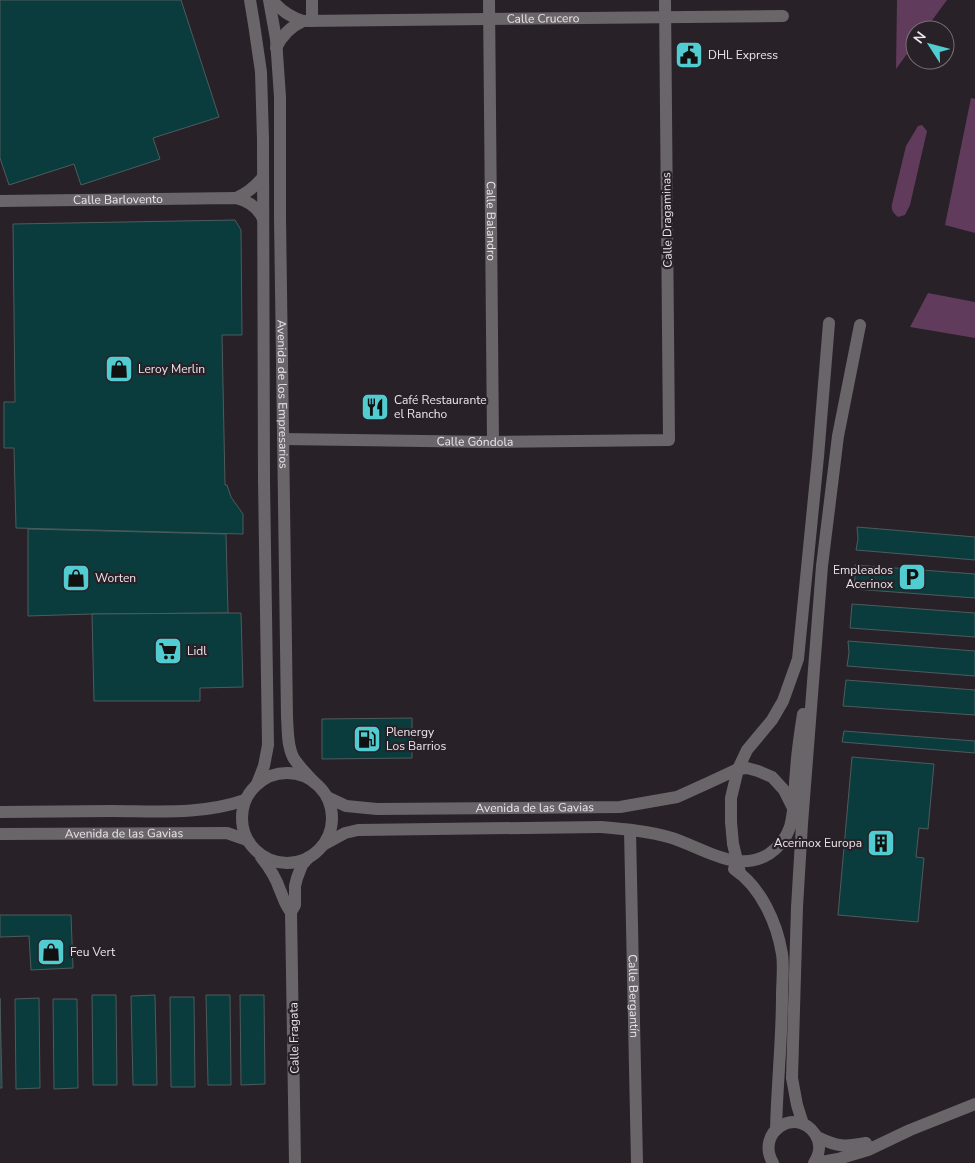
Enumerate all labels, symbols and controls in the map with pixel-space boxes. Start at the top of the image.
street label: Calle Crucero [507,10,580,27]
north arrow [905,20,955,70]
text: N [909,28,931,47]
public building icon: DHL Express [674,40,704,70]
place label: DHL Express [708,47,778,63]
street label: Calle Dragaminas [658,172,676,268]
street label: Calle Balandro [483,181,499,261]
street label: Calle Barlovento [73,191,163,208]
street label: Avenida de los Empresarios [273,320,292,469]
shop icon: Leroy Merlin [104,354,134,384]
place label: Leroy Merlin [138,361,205,377]
restaurant icon: Café Restaurante el Rancho [360,392,390,422]
place label: Café Restaurante el Rancho [394,392,487,422]
street label: Calle Góndola [437,433,513,450]
place label: Empleados Acerinox [833,562,894,592]
parking icon: Empleados Acerinox [897,562,927,592]
shop icon: Worten [61,563,91,593]
place label: Worten [95,570,136,586]
supermarket icon: Lidl [153,636,183,666]
place label: Lidl [187,643,207,659]
fuel station icon: Plenergy Los Barrios [352,724,382,754]
place label: Plenergy Los Barrios [386,724,447,754]
street label: Avenida de las Gavias [476,799,594,816]
street label: Avenida de las Gavias [65,825,183,842]
building icon: Acerinox Europa [866,828,896,858]
place label: Acerinox Europa [774,835,862,851]
shop icon: Feu Vert [36,937,66,967]
place label: Feu Vert [70,944,116,960]
street label: Calle Bergantín [625,954,642,1038]
street label: Calle Fragata [285,1002,303,1074]

